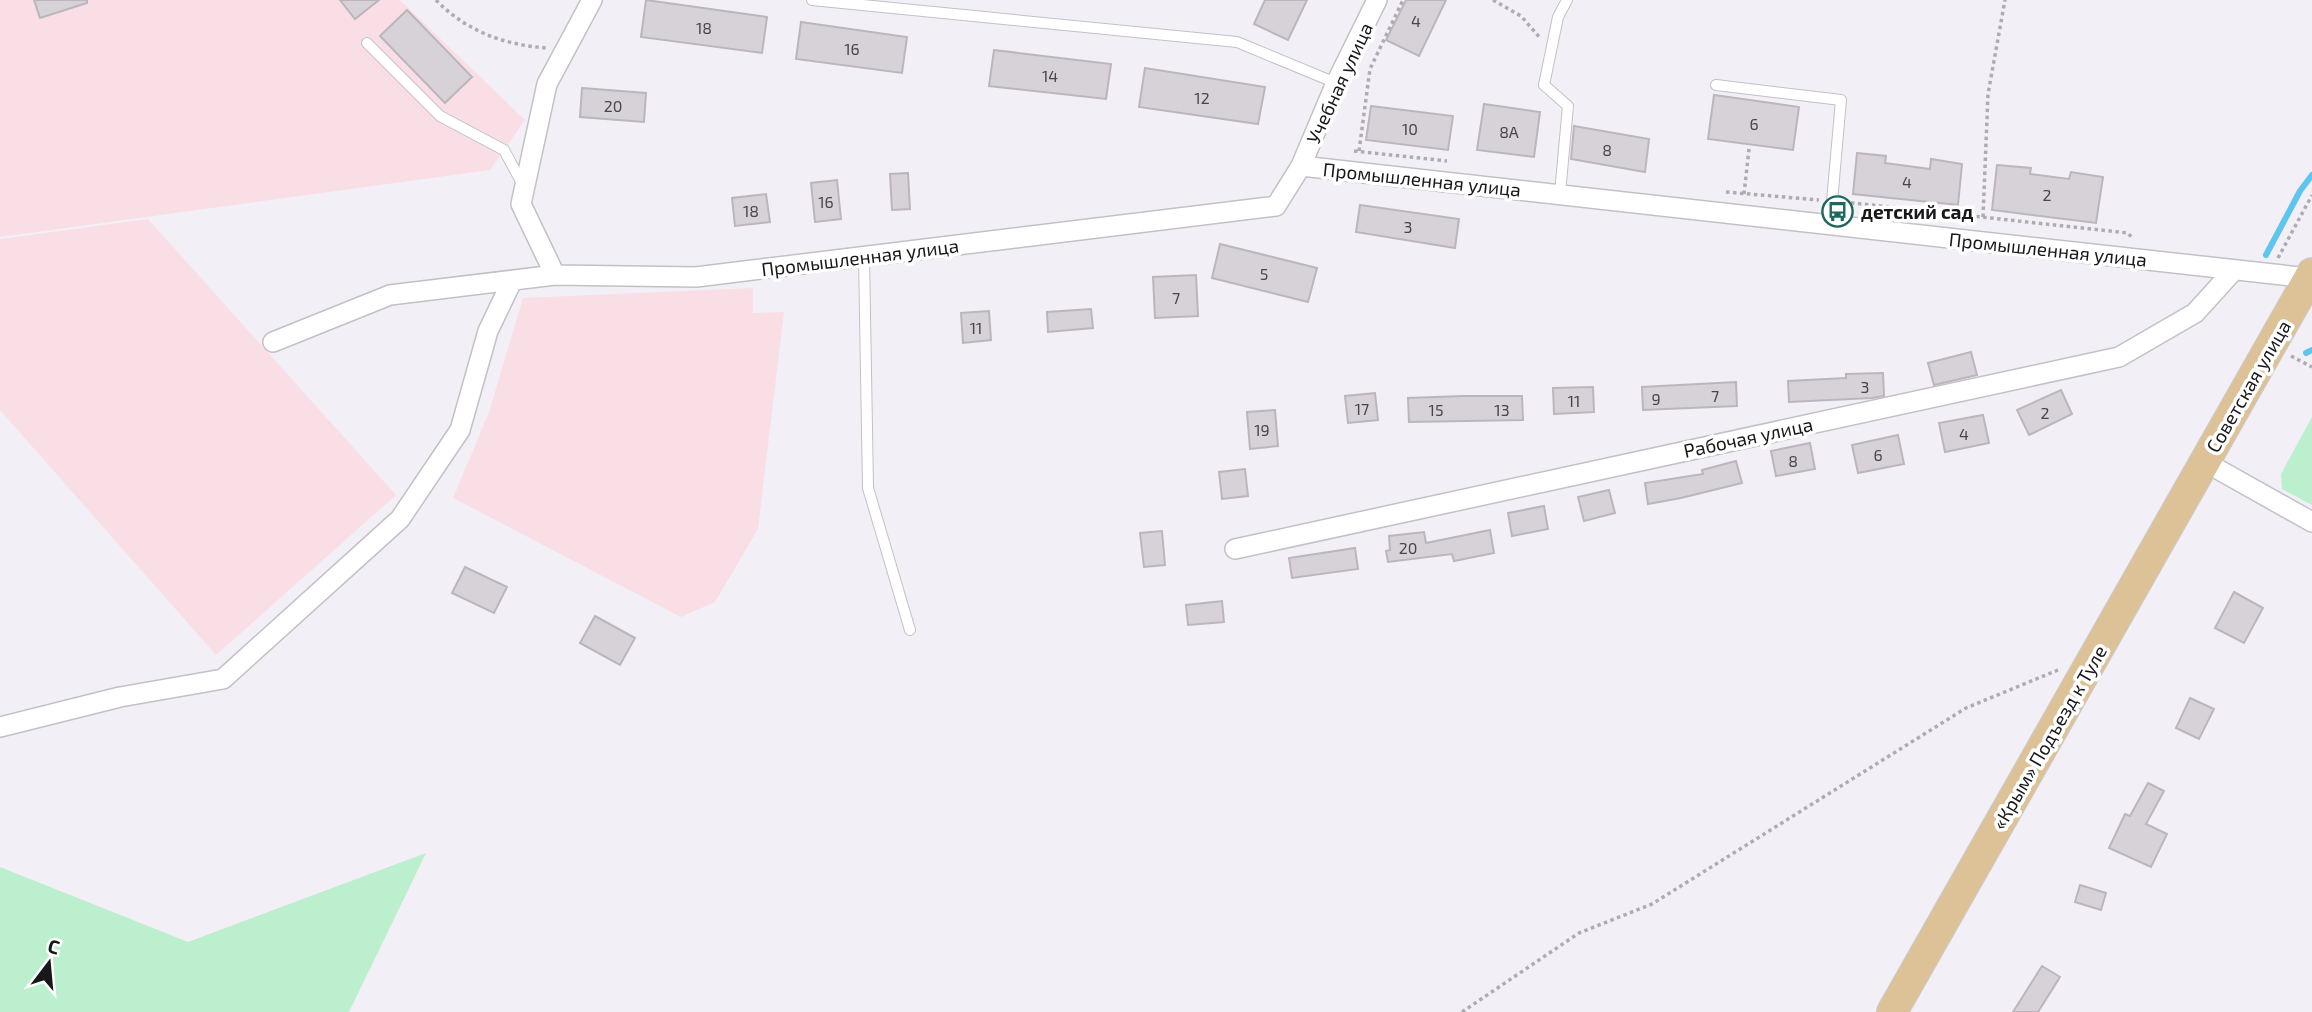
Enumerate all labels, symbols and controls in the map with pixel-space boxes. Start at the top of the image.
house number: 4 [1411,11,1421,30]
house number: 18 [696,18,712,37]
street label: Учебная улица [1301,19,1378,148]
house number: 16 [844,39,860,58]
house number: 14 [1042,66,1058,85]
house number: 12 [1194,88,1210,107]
house number: 20 [604,96,622,115]
house number: 6 [1749,114,1759,133]
house number: 10 [1402,119,1418,138]
house number: 8А [1499,122,1519,141]
house number: 8 [1602,140,1612,159]
street label: Промышленная улица [1322,157,1522,202]
house number: 4 [1902,172,1912,191]
house number: 2 [2043,185,2052,204]
house number: 16 [818,192,834,211]
bus stop icon: детский сад [1821,194,1855,228]
place label: детский сад [1861,200,1973,223]
house number: 18 [743,201,759,220]
house number: 3 [1404,217,1412,236]
street label: Промышленная улица [1948,227,2148,272]
street label: Промышленная улица [760,233,960,282]
house number: 5 [1260,264,1268,283]
house number: 7 [1172,288,1180,307]
street label: Советская улица [2201,316,2296,457]
house number: 11 [970,318,982,337]
house number: 3 [1861,377,1869,396]
house number: 7 [1711,386,1719,405]
house number: 9 [1651,389,1661,408]
house number: 11 [1568,391,1580,410]
house number: 17 [1355,399,1369,418]
house number: 15 [1429,400,1443,419]
house number: 13 [1494,400,1510,419]
house number: 2 [2041,403,2050,422]
street label: Рабочая улица [1681,412,1815,463]
house number: 19 [1254,420,1270,439]
house number: 4 [1959,424,1969,443]
house number: 6 [1873,445,1883,464]
house number: 8 [1788,451,1798,470]
house number: 20 [1399,538,1417,557]
street label: «Крым» Подъезд к Туле [1987,641,2112,834]
north arrow [14,928,84,998]
text: С [45,934,62,959]

